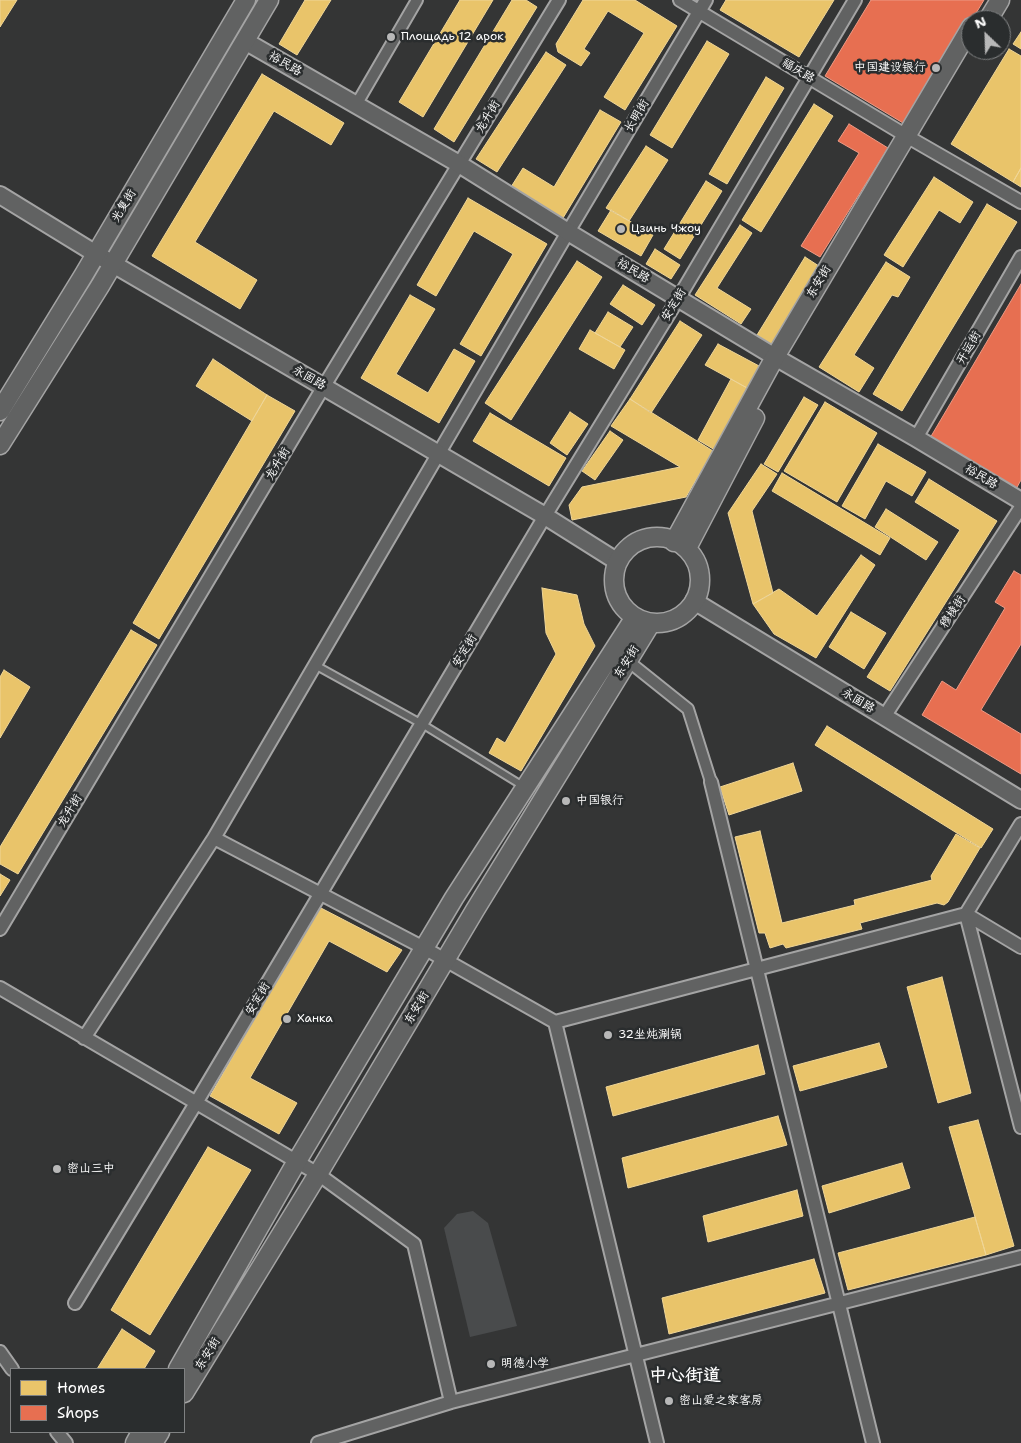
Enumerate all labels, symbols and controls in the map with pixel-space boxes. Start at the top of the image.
north arrow [961,10,1011,60]
text: N [972,12,989,33]
place label: Площадь 12 арок [401,30,504,44]
marker: Площадь 12 арок [385,31,397,43]
street label: 裕民路 [266,49,304,79]
street label: 福庆路 [779,56,817,86]
place label: 中国建设银行 [854,61,926,75]
marker: 中国建设银行 [930,62,942,74]
street label: 长明街 [622,97,652,135]
street label: 龙升街 [473,98,503,136]
street label: 光复街 [109,187,139,225]
place label: Цзинь Чжоу [631,222,701,236]
marker: Цзинь Чжоу [615,223,627,235]
street label: 裕民路 [614,256,652,286]
street label: 东安街 [804,263,834,301]
street label: 安定街 [659,286,689,324]
street label: 开运街 [954,329,984,367]
street label: 永固路 [290,363,328,393]
street label: 龙升街 [263,445,293,483]
street label: 裕民路 [962,462,1000,492]
street label: 穆棱街 [937,593,969,631]
street label: 安定街 [450,632,480,670]
street label: 东安街 [611,643,643,681]
street label: 永固路 [839,686,877,716]
street label: 龙升街 [55,792,85,830]
place label: 中国银行 [576,794,624,808]
marker: 中国银行 [560,795,572,807]
street label: 安定街 [243,980,273,1018]
street label: 东安街 [402,989,432,1027]
place label: Ханка [297,1012,333,1026]
marker: Ханка [281,1013,293,1025]
place label: 32坐炖涮锅 [618,1028,682,1042]
marker: 32坐炖涮锅 [602,1029,614,1041]
place label: 密山三中 [67,1162,115,1176]
marker: 密山三中 [51,1163,63,1175]
street label: 东安街 [192,1335,224,1373]
place label: 明德小学 [501,1357,549,1371]
marker: 明德小学 [485,1358,497,1370]
district label: 中心街道 [649,1365,721,1387]
legend [10,1368,185,1433]
text: Homes [57,1378,105,1398]
place label: 密山爱之家客房 [679,1394,763,1408]
marker: 密山爱之家客房 [663,1395,675,1407]
text: Shops [57,1403,99,1423]

